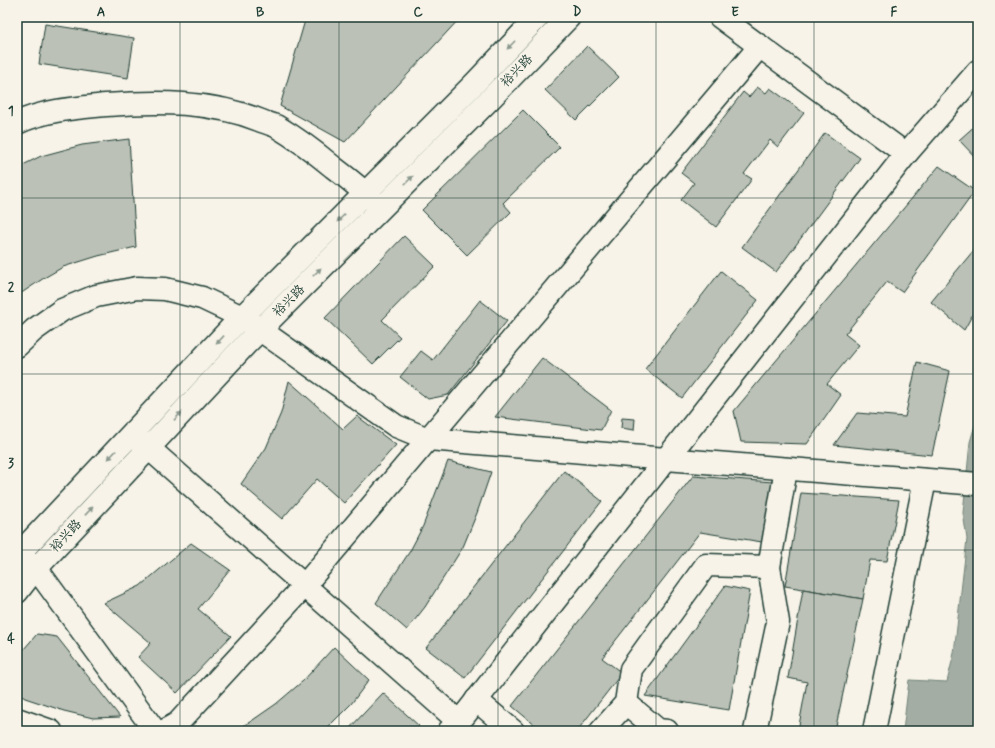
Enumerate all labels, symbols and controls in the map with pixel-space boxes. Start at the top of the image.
text: A [97,4,105,21]
text: B [256,4,265,21]
text: C [413,4,423,21]
text: D [573,4,582,21]
text: E [731,4,739,21]
text: F [891,4,898,21]
one-way arrow [506,40,516,50]
street label: 裕兴路 [497,51,537,91]
text: 1 [8,103,14,120]
one-way arrow [404,175,414,185]
one-way arrow [336,213,346,223]
one-way arrow [312,267,322,277]
text: 2 [8,279,15,296]
street label: 裕兴路 [269,281,309,321]
one-way arrow [215,335,225,345]
one-way arrow [173,411,183,421]
one-way arrow [107,450,117,460]
text: 3 [8,455,14,472]
one-way arrow [85,506,94,516]
street label: 裕兴路 [46,516,86,556]
text: 4 [7,631,15,648]

